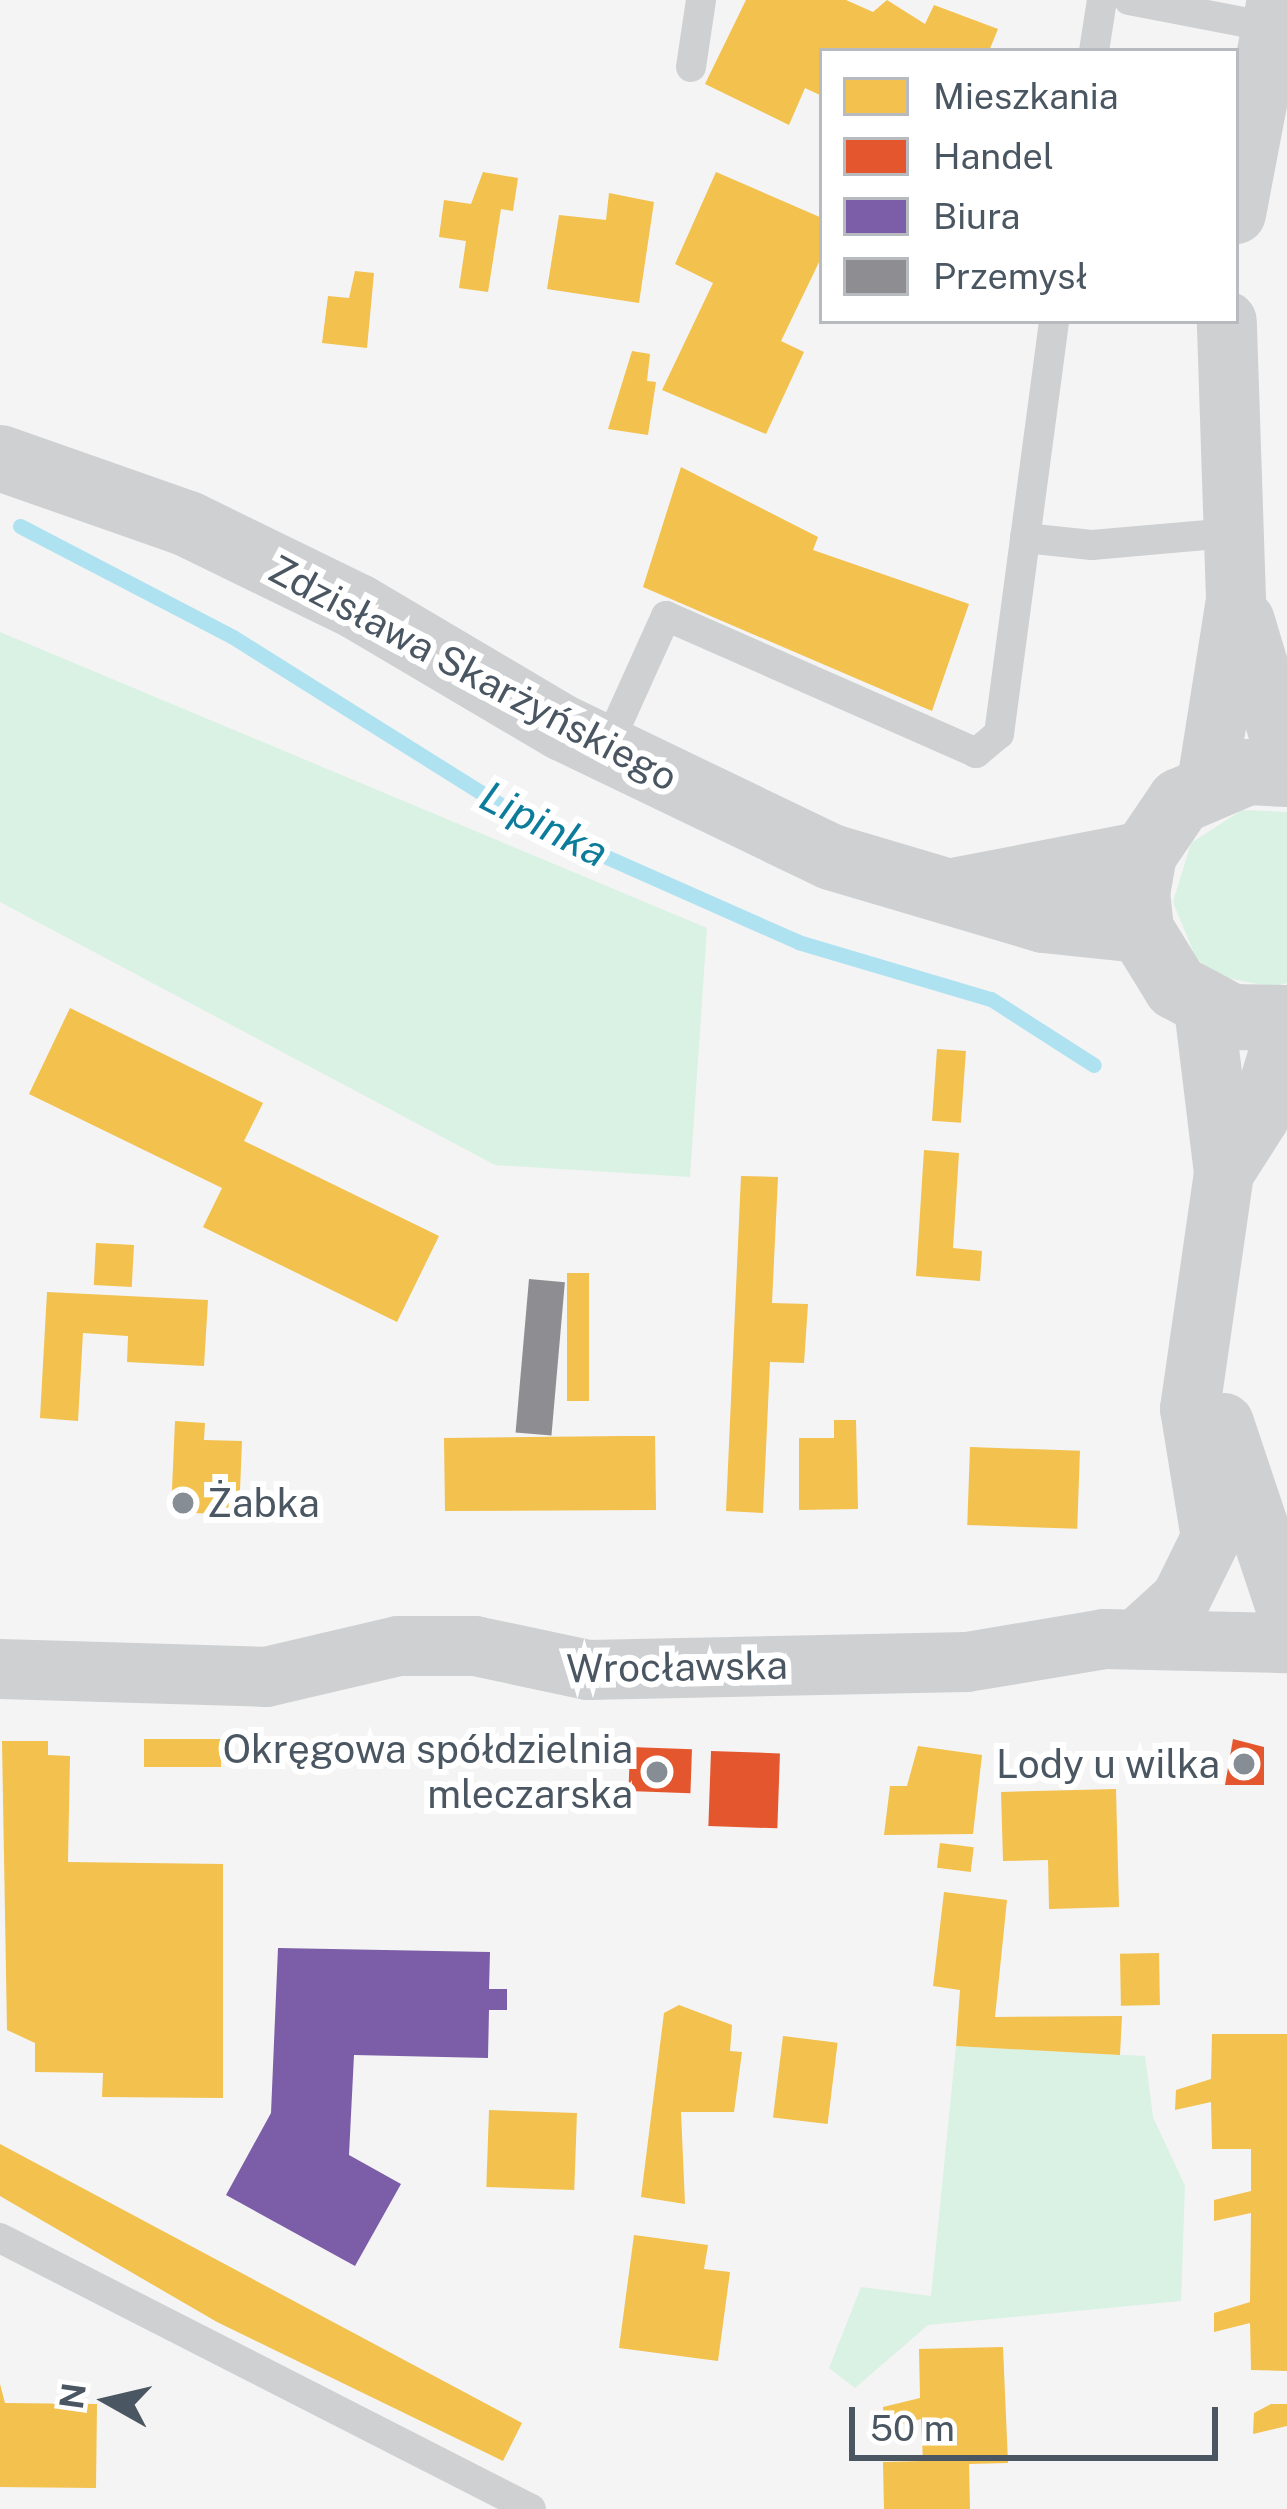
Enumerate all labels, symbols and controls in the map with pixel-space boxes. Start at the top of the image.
legend [819,48,1239,324]
text: Mieszkania [933,75,1119,117]
text: Handel [933,135,1054,177]
text: Biura [933,195,1021,237]
text: Przemysł [933,255,1088,297]
street label: Zdzisława Skarżyńskiego [261,545,685,801]
water label: Lipinka [472,771,616,877]
place label: Żabka [207,1480,320,1526]
marker: Żabka [170,1490,196,1516]
street label: Wrocławska [566,1642,788,1692]
place label: Okręgowa spółdzielnia mleczarska [223,1727,633,1818]
place label: Lody u wilka [996,1741,1220,1787]
marker: Lody u wilka [1231,1751,1257,1777]
marker: Okręgowa spółdzielnia mleczarska [644,1759,670,1785]
north arrow [48,2341,168,2461]
text: N [52,2381,93,2411]
scale bar [855,2383,1224,2457]
text: 50 m [870,2407,955,2449]

